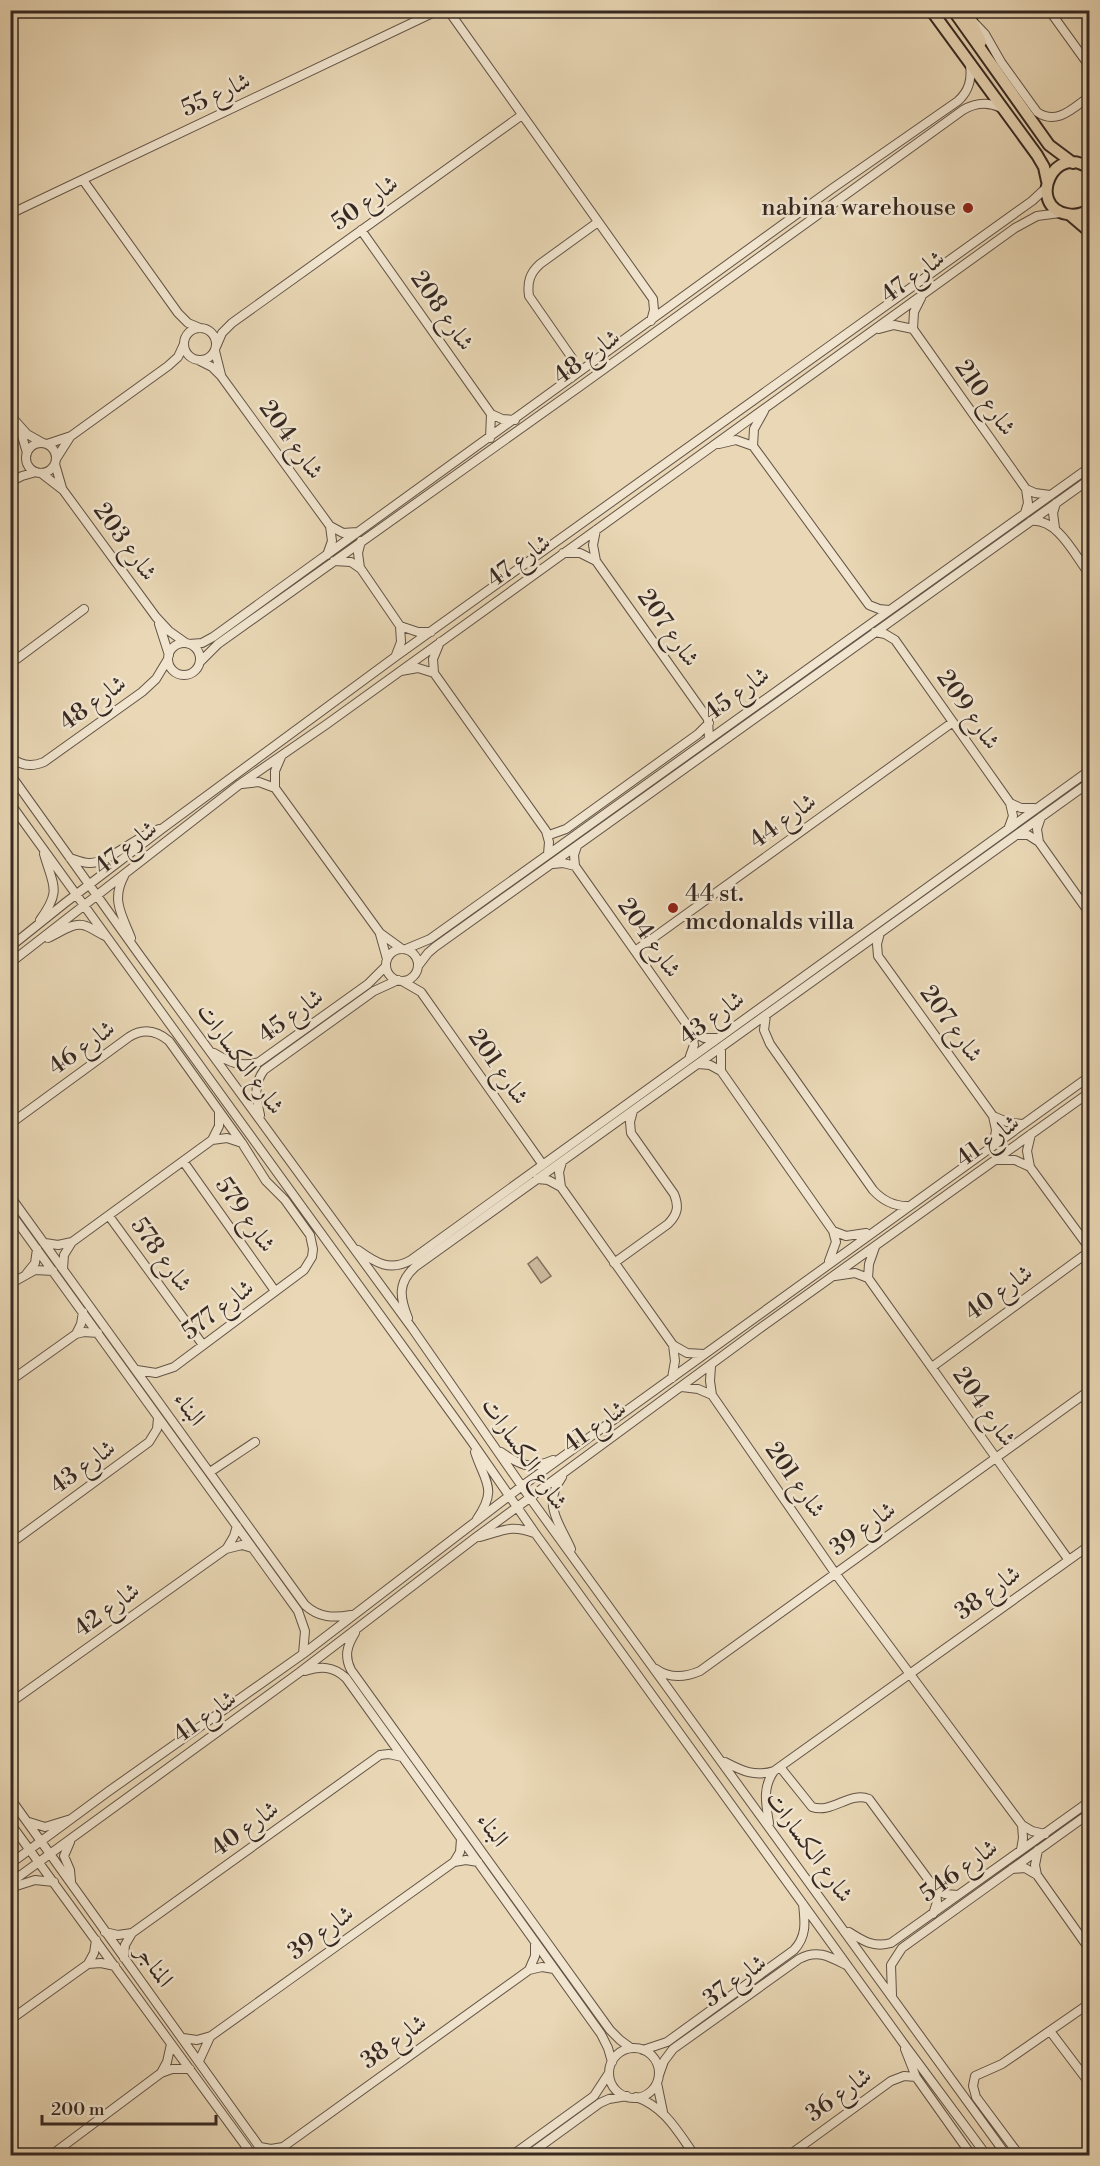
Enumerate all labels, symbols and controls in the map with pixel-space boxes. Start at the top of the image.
street label: شارع 55 [177,66,257,128]
street label: شارع 50 [326,169,407,241]
place label: nabina warehouse [761,193,956,223]
marker: nabina warehouse [961,201,975,215]
street label: شارع 47 [875,244,953,314]
street label: شارع 208 [400,265,480,359]
street label: شارع 48 [548,323,629,395]
street label: شارع 210 [945,354,1022,444]
street label: شارع 204 [249,395,330,488]
street label: شارع 203 [83,497,163,589]
street label: شارع 47 [481,528,559,598]
street label: شارع 207 [627,583,706,675]
street label: شارع 45 [698,660,778,731]
street label: شارع 209 [926,664,1006,758]
street label: شارع 48 [54,669,135,741]
street label: شارع 44 [744,787,825,859]
street label: شارع 47 [88,814,166,885]
place label: 44 st. mcdonalds villa [685,879,855,937]
street label: شارع 204 [607,892,687,986]
marker: 44 st. mcdonalds villa [666,901,680,915]
street label: شارع 207 [910,980,989,1071]
street label: شارع 45 [252,982,332,1053]
street label: شارع 43 [673,984,753,1055]
street label: شارع الكسارات [186,997,291,1123]
street label: شارع 46 [43,1014,124,1086]
street label: شارع 201 [458,1023,535,1113]
street label: شارع 41 [950,1108,1028,1177]
street label: شارع 579 [205,1171,282,1261]
street label: شارع 578 [121,1212,198,1301]
street label: شارع 40 [959,1258,1041,1331]
street label: شارع 577 [176,1273,263,1350]
street label: شارع 204 [942,1361,1022,1455]
street label: البناء [166,1386,212,1432]
street label: شارع الكسارات [471,1392,574,1518]
street label: شارع 41 [557,1394,635,1463]
street label: شارع 43 [44,1433,124,1504]
street label: شارع 201 [755,1436,832,1526]
street label: شارع 39 [824,1495,904,1566]
street label: شارع 38 [949,1559,1029,1630]
street label: شارع 42 [68,1576,148,1647]
street label: شارع 41 [167,1684,245,1753]
street label: شارع الكسارات [755,1785,860,1911]
street label: شارع 40 [205,1794,287,1867]
street label: البناء [469,1807,515,1853]
street label: شارع 546 [914,1833,1006,1913]
street label: شارع 39 [282,1899,362,1970]
street label: المناجر [127,1936,180,1993]
street label: شارع 37 [697,1948,775,2017]
street label: شارع 38 [355,2008,435,2079]
street label: شارع 36 [800,2061,880,2132]
scale bar [42,2088,216,2126]
text: 200 m [51,2098,105,2121]

